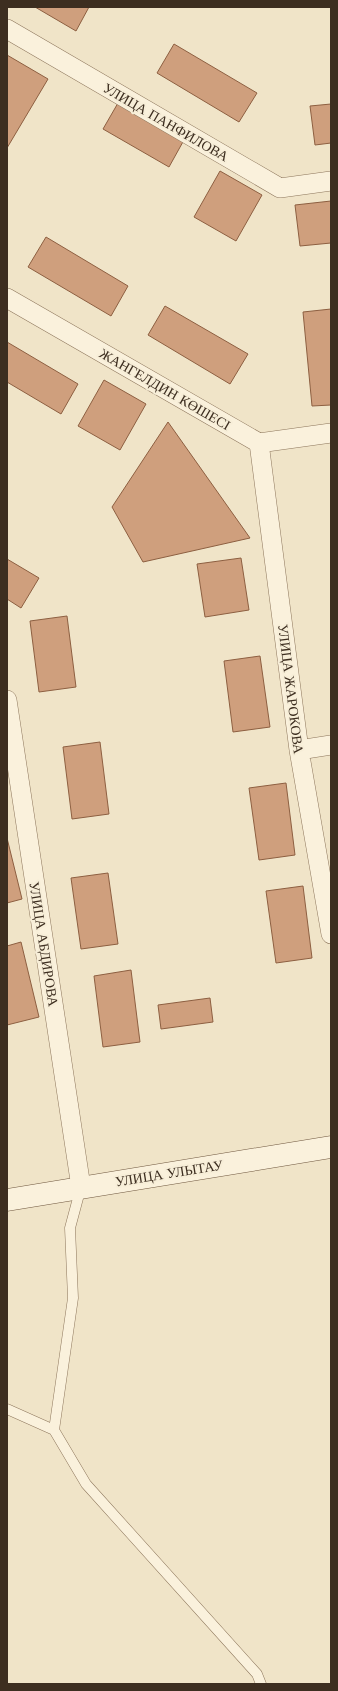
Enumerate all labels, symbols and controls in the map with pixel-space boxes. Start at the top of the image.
street label: УЛИЦА ПАНФИЛОВА [100,79,233,166]
street label: ЖАНГЕЛДИН КӨШЕСІ [96,344,234,434]
street label: УЛИЦА ЖАРОКОВА [274,623,308,756]
street label: УЛИЦА АБДИРОВА [25,880,63,1009]
street label: УЛИЦА УЛЫТАУ [114,1156,224,1190]

